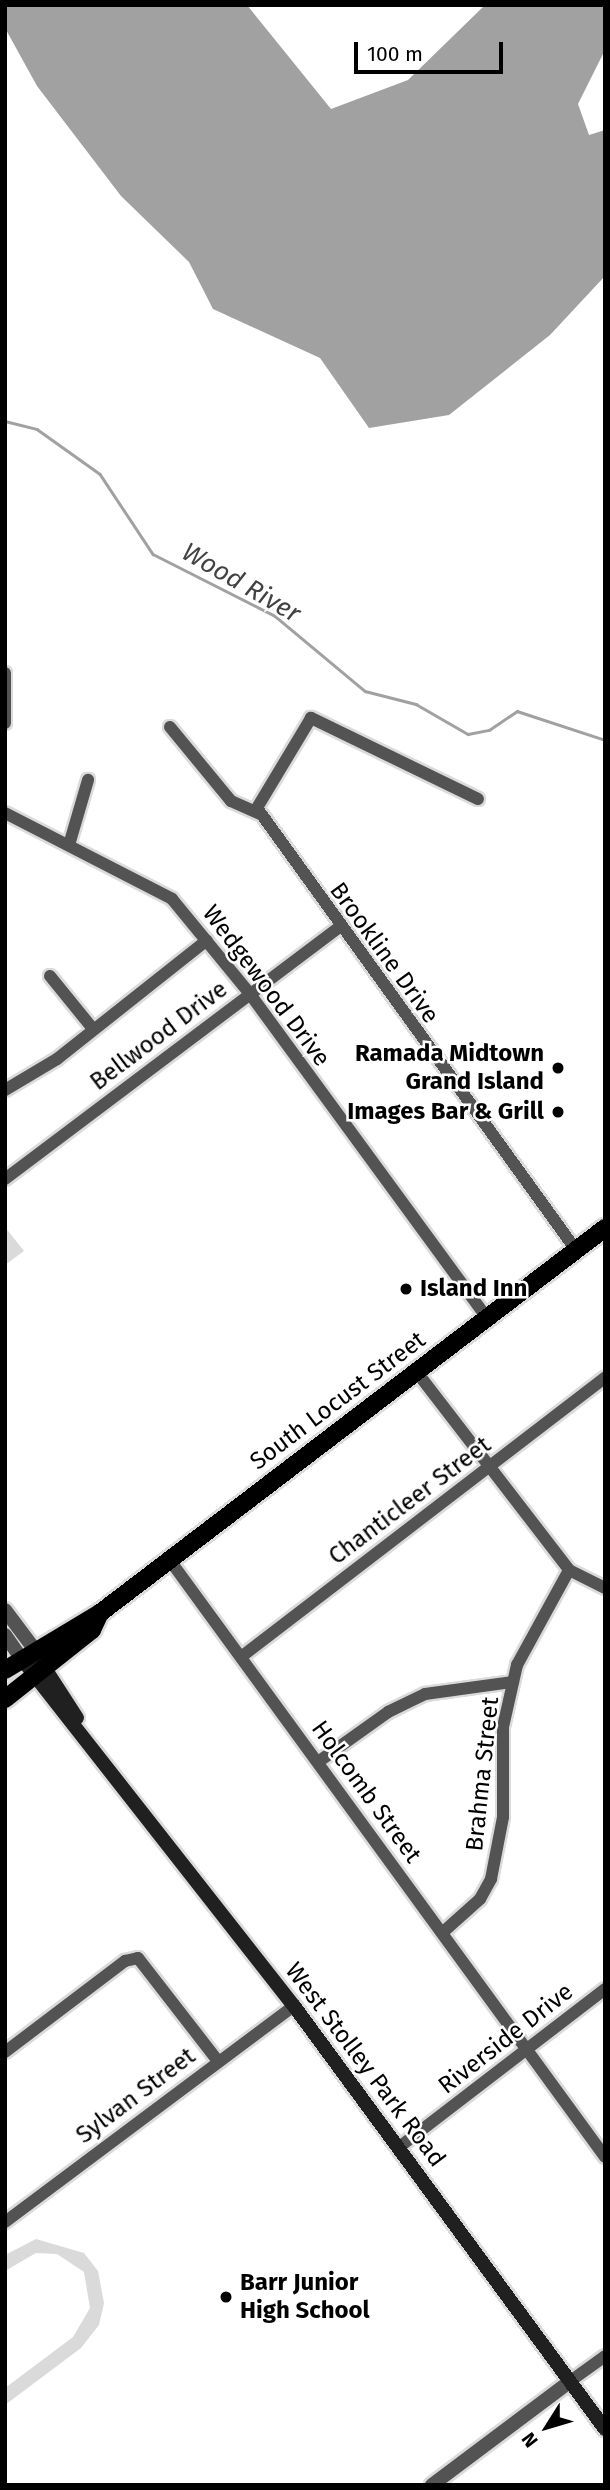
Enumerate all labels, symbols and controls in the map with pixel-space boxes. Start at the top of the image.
scale bar [358,28,507,72]
text: 100 m [367,41,423,67]
water label: Wood River [176,537,306,629]
street label: Brookline Drive [323,877,445,1029]
street label: Wedgewood Drive [196,900,336,1072]
street label: Bellwood Drive [85,975,233,1097]
place label: Ramada Midtown Grand Island [355,1040,544,1096]
marker: Ramada Midtown Grand Island [550,1060,566,1076]
place label: Images Bar & Grill [347,1098,544,1126]
marker: Images Bar & Grill [550,1104,566,1120]
place label: Island Inn [420,1275,527,1303]
marker: Island Inn [398,1281,414,1297]
street label: South Locust Street [245,1326,431,1476]
street label: Chanticleer Street [323,1431,497,1571]
street label: Brahma Street [461,1695,505,1853]
street label: Holcomb Street [305,1715,427,1869]
street label: West Stolley Park Road [279,1957,451,2173]
street label: Riverside Drive [433,1977,579,2101]
street label: Sylvan Street [71,2042,201,2150]
place label: Barr Junior High School [240,2269,370,2325]
marker: Barr Junior High School [218,2289,234,2305]
north arrow [512,2392,582,2462]
text: N [517,2428,543,2452]

